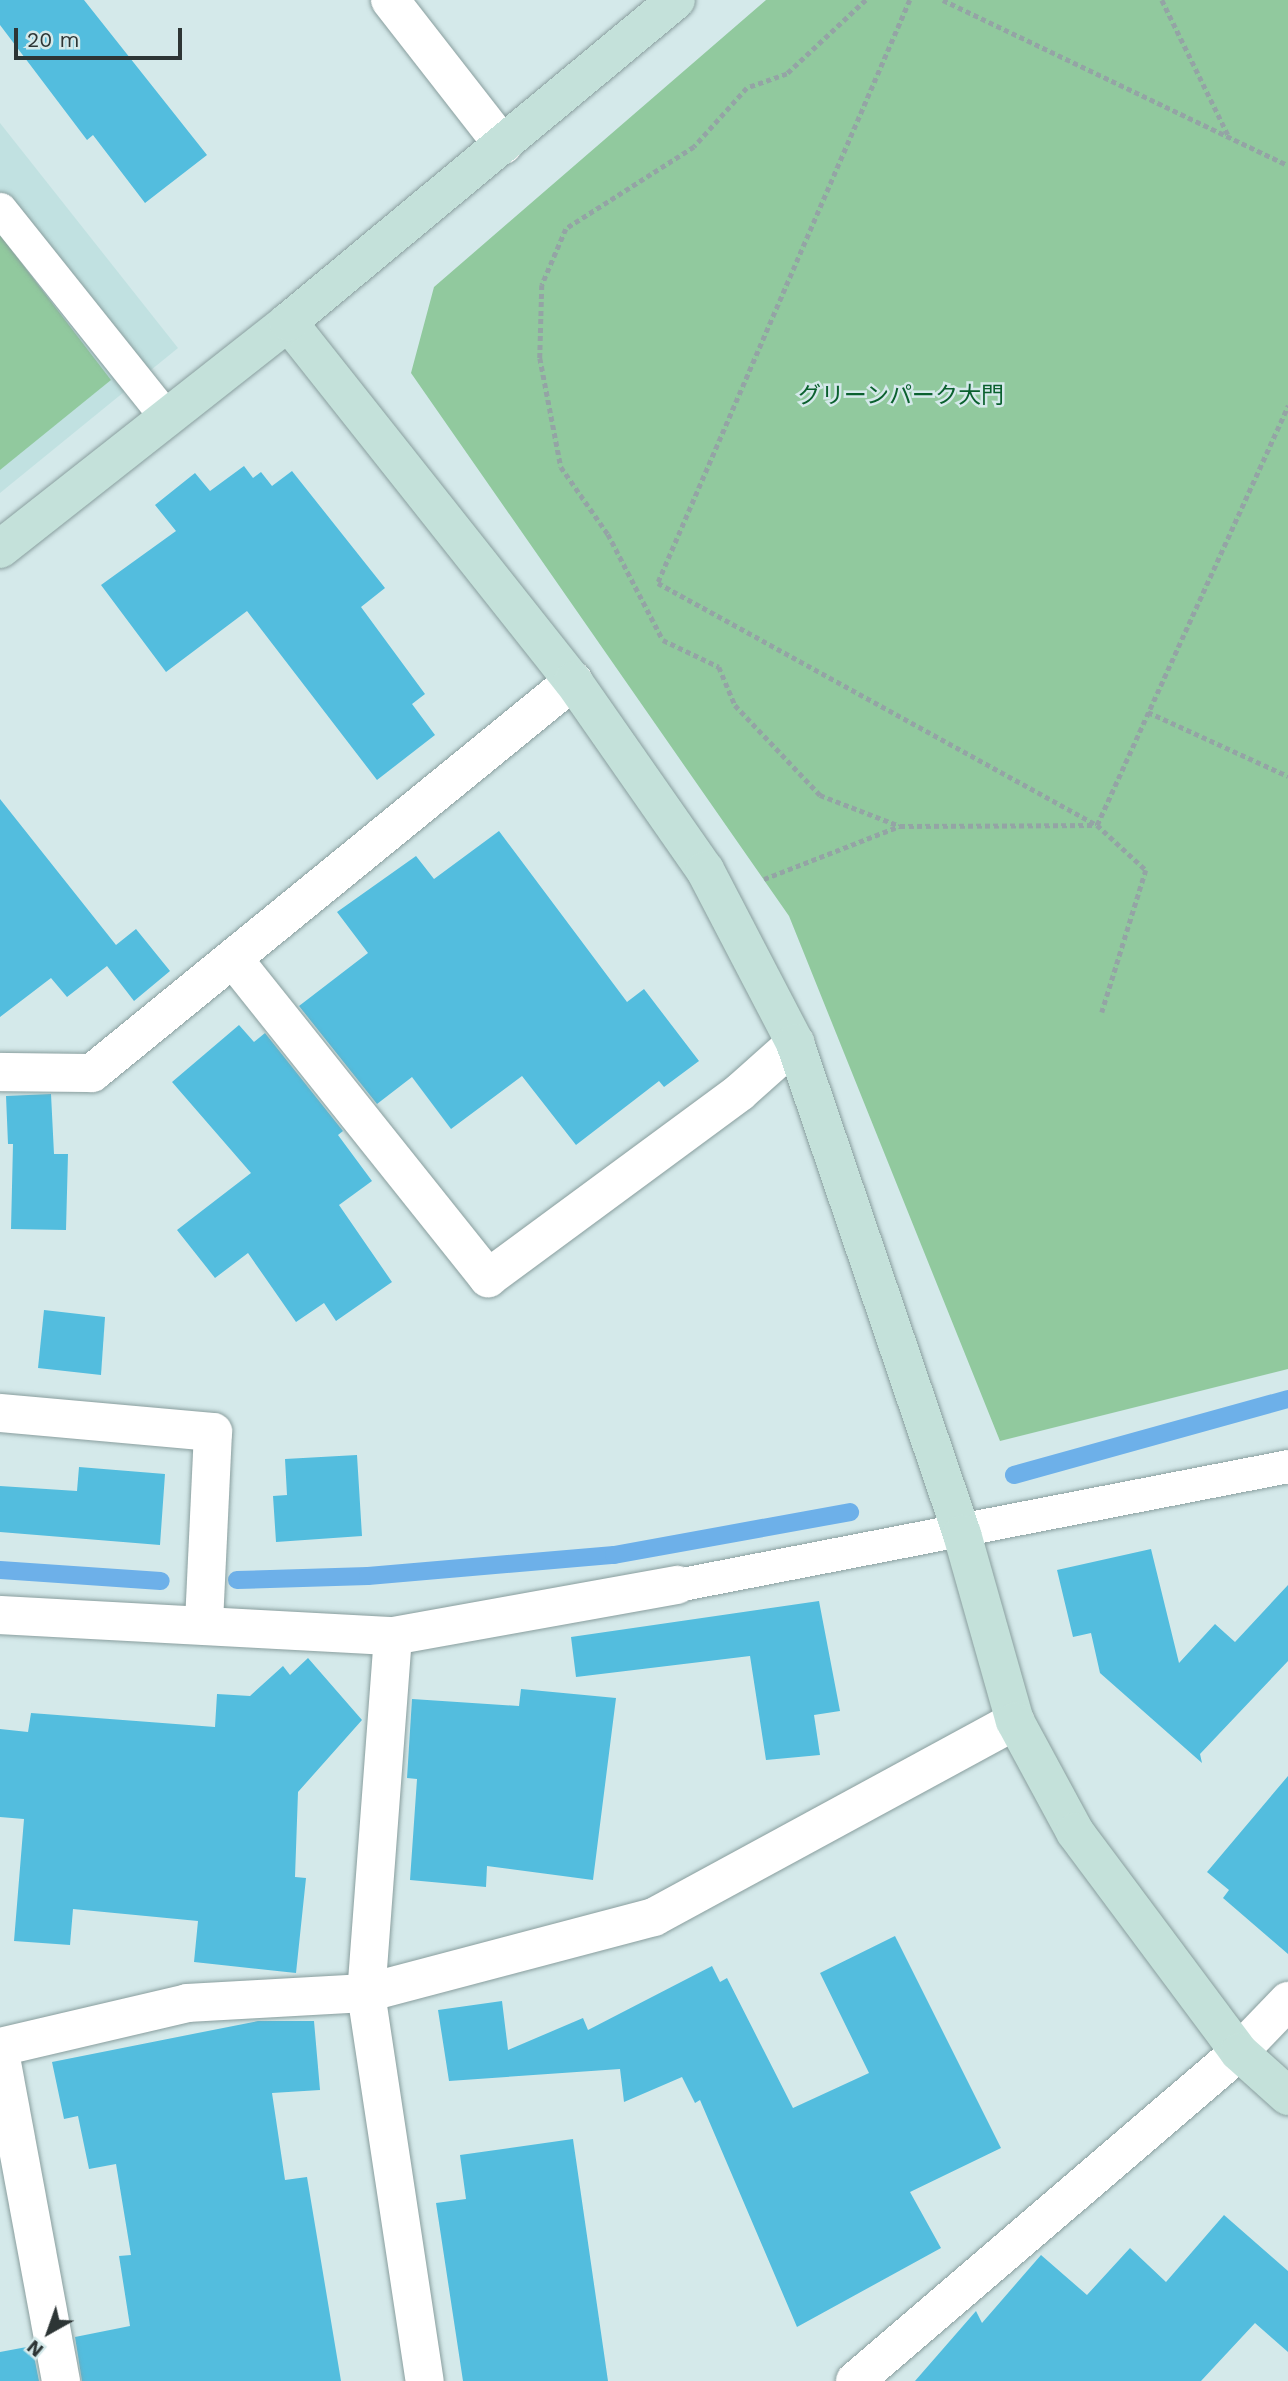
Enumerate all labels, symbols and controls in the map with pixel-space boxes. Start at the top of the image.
scale bar [18,14,186,58]
text: 20 m [27,27,79,52]
park label: グリーンパーク大門 [798,382,1004,410]
north arrow [14,2297,84,2367]
text: N [22,2335,48,2362]

